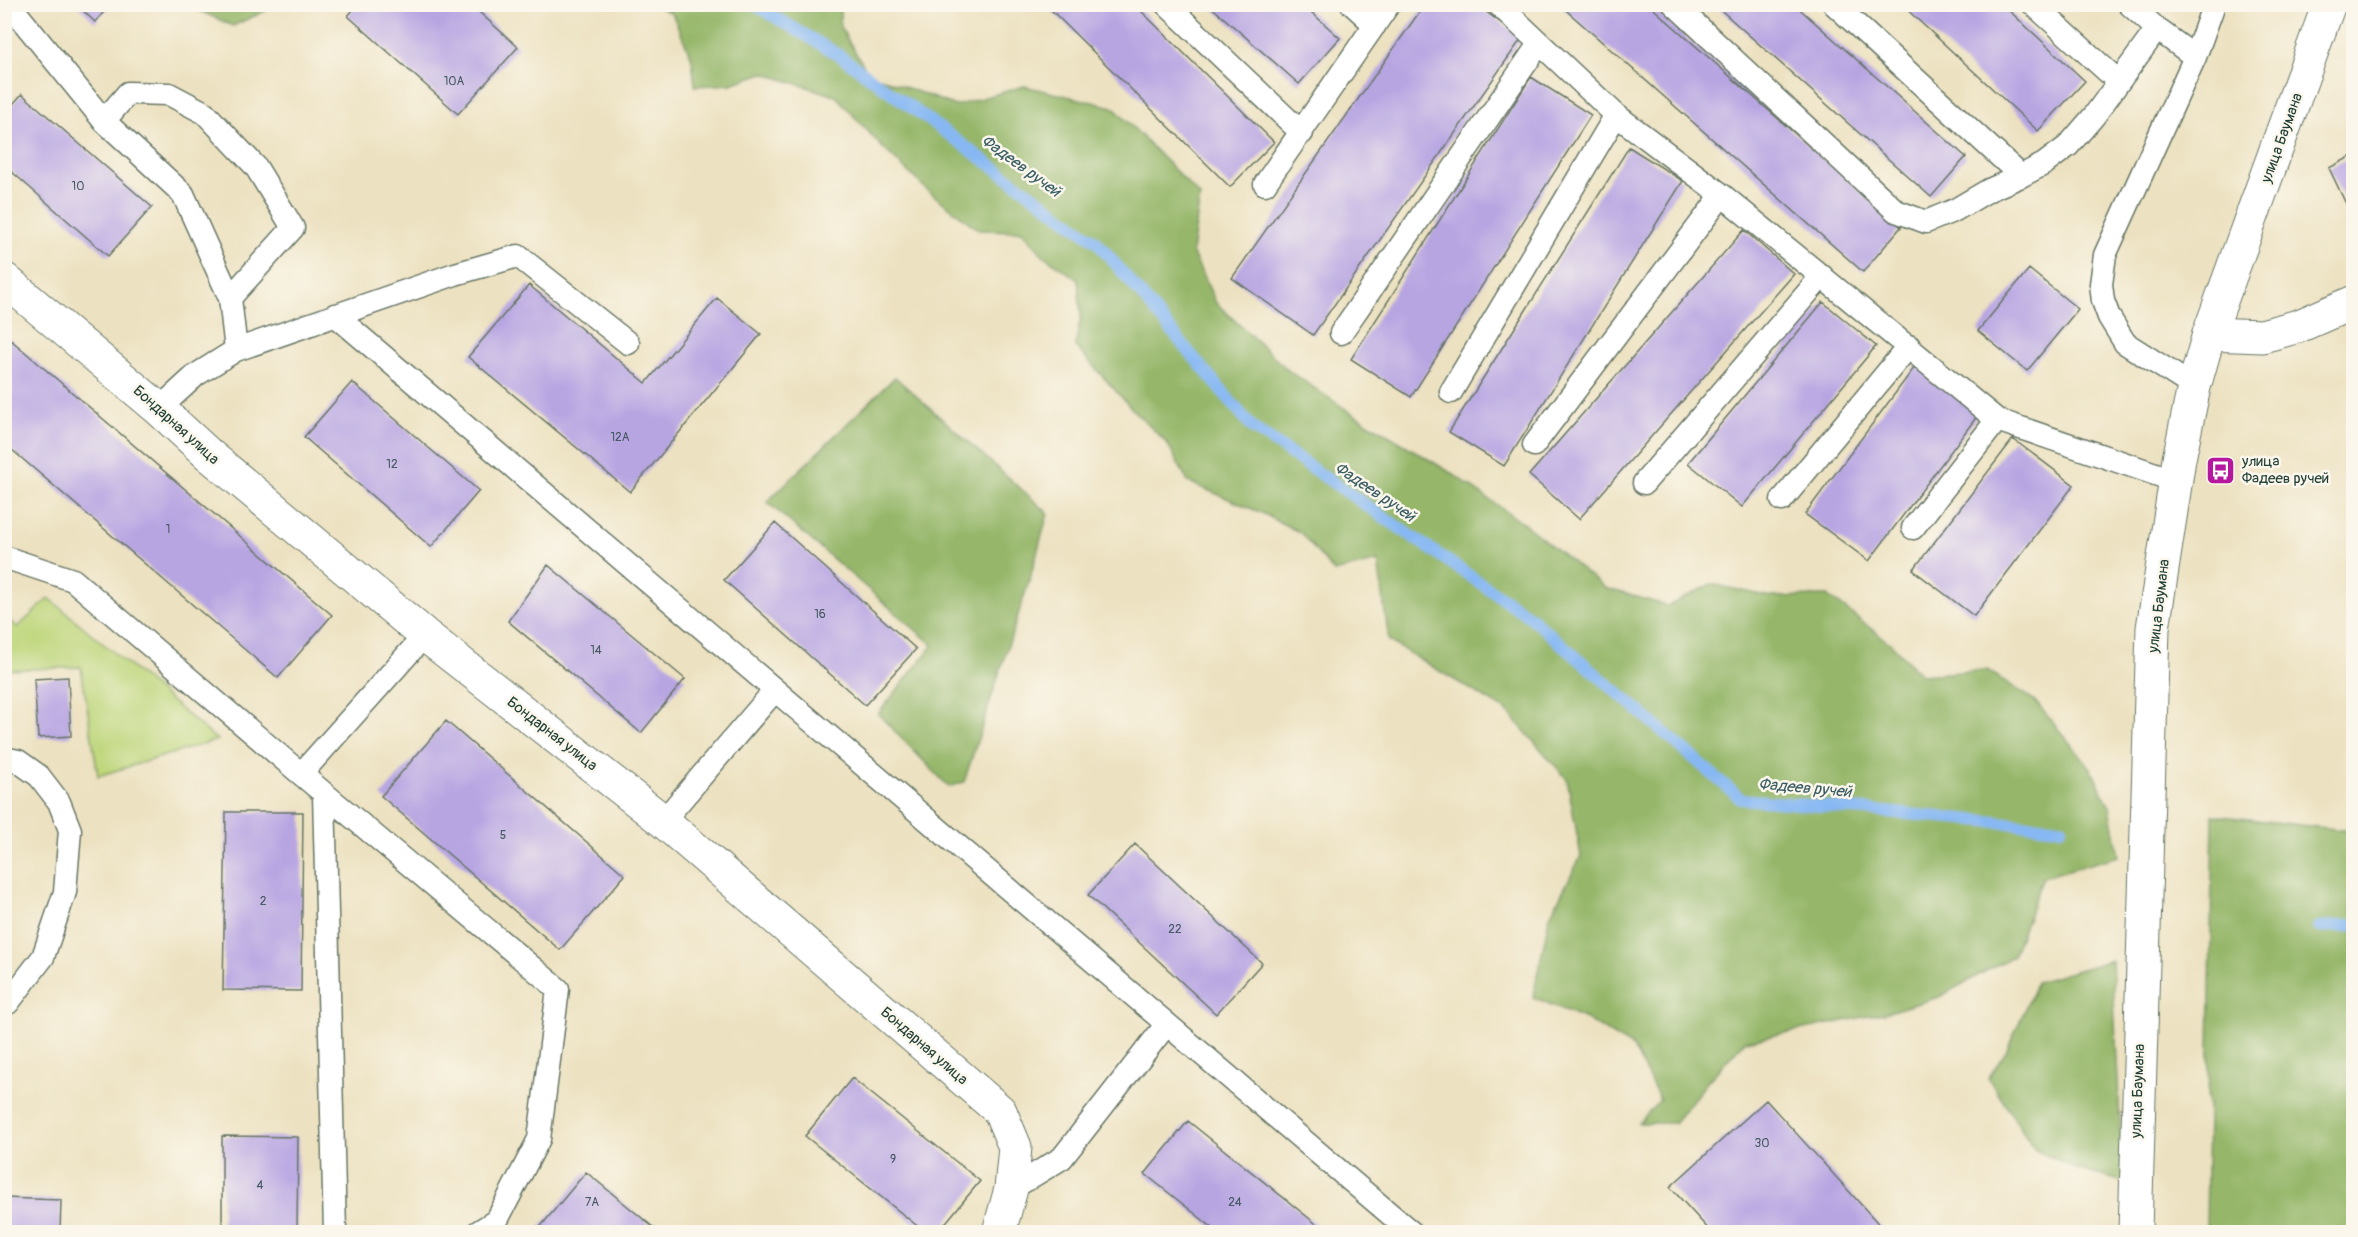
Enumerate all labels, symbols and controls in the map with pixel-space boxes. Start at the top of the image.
house number: 10А [444,74,465,89]
street label: улица Баумана [2257,90,2307,187]
water label: Фадеев ручей [978,131,1066,202]
house number: 10 [72,179,84,194]
street label: Бондарная улица [129,381,223,469]
house number: 12А [610,430,630,445]
place label: улица Фадеев ручей [2241,452,2329,488]
bus stop icon: улица Фадеев ручей [2205,454,2237,486]
house number: 12 [386,457,398,472]
water label: Фадеев ручей [1331,458,1420,527]
house number: 1 [166,522,170,537]
street label: улица Баумана [2144,558,2174,655]
house number: 16 [814,607,826,622]
house number: 14 [590,643,602,658]
street label: Бондарная улица [503,693,601,775]
water label: Фадеев ручей [1758,774,1853,802]
house number: 5 [500,828,506,843]
house number: 2 [260,894,267,909]
house number: 22 [1168,922,1182,937]
street label: Бондарная улица [876,1003,972,1089]
street label: улица Баумана [2127,1044,2149,1139]
house number: 30 [1755,1136,1769,1151]
house number: 9 [890,1152,896,1167]
house number: 4 [257,1178,264,1193]
house number: 7А [585,1195,599,1210]
house number: 24 [1228,1195,1242,1210]

